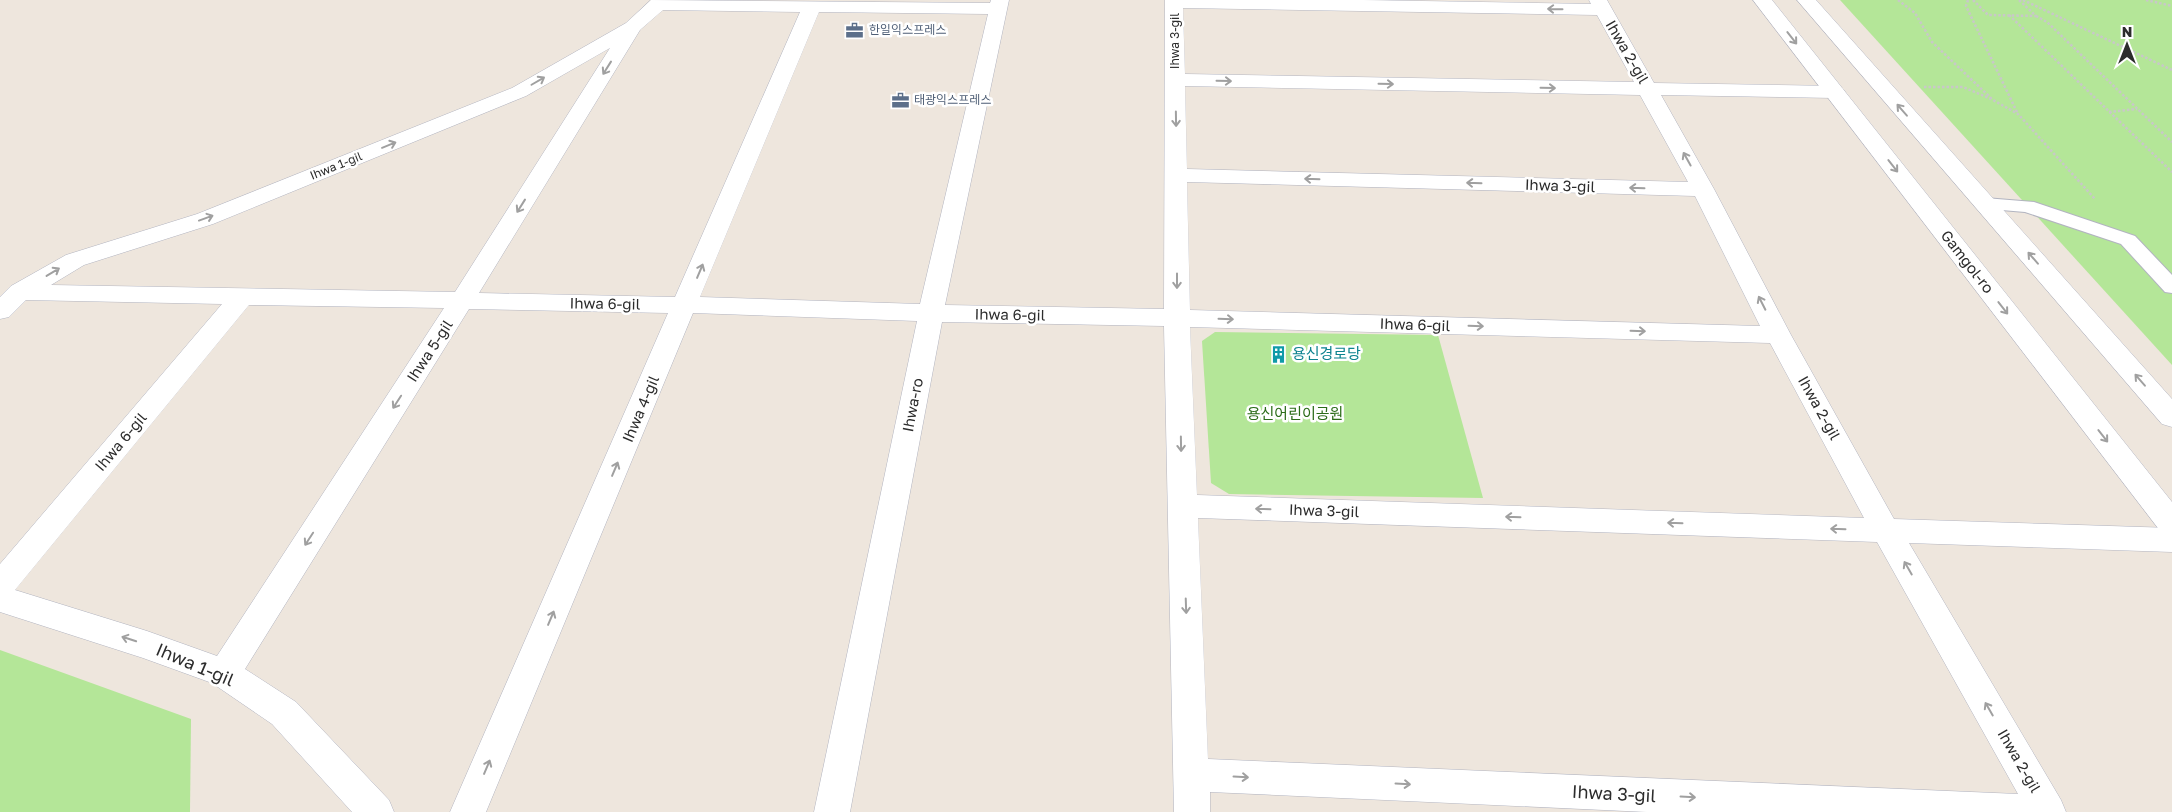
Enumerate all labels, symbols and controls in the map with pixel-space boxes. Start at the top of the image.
one-way arrow [1547,4,1564,14]
street label: Ihwa 3-gil [1167,13,1182,69]
street label: Ihwa 2-gil [1602,17,1653,87]
office icon: 한일익스프레스 [845,20,865,40]
north arrow [2102,20,2152,70]
place label: 한일익스프레스 [869,22,946,37]
text: N [2122,23,2132,40]
one-way arrow [1787,31,1798,44]
one-way arrow [602,61,612,75]
one-way arrow [531,76,546,86]
one-way arrow [1215,76,1231,86]
one-way arrow [1378,80,1394,89]
one-way arrow [1540,83,1556,93]
office icon: 태광익스프레스 [890,90,910,110]
place label: 태광익스프레스 [914,92,991,107]
one-way arrow [1897,103,1908,116]
one-way arrow [1171,110,1180,126]
one-way arrow [381,140,396,149]
street label: Ihwa 1-gil [307,148,364,183]
one-way arrow [1682,152,1692,167]
one-way arrow [1887,159,1898,172]
one-way arrow [1304,174,1320,184]
street label: Ihwa 3-gil [1525,175,1596,195]
one-way arrow [1467,179,1483,188]
one-way arrow [1629,183,1645,192]
one-way arrow [516,198,526,212]
one-way arrow [197,213,213,222]
street label: Gamgol-ro [1938,226,1998,297]
one-way arrow [2027,252,2039,265]
one-way arrow [696,264,705,279]
one-way arrow [46,267,60,277]
one-way arrow [1172,272,1182,289]
street label: Ihwa 6-gil [570,293,641,313]
one-way arrow [1757,296,1767,311]
one-way arrow [1998,301,2009,314]
street label: Ihwa 6-gil [975,304,1046,324]
street label: Ihwa 6-gil [1379,314,1451,334]
one-way arrow [1218,315,1234,324]
street label: Ihwa 5-gil [402,316,456,385]
one-way arrow [1468,322,1484,331]
one-way arrow [1630,326,1646,336]
building icon: 용신경로당 [1268,344,1288,364]
place label: 용신경로당 [1292,344,1361,362]
street label: Ihwa 4-gil [618,372,662,445]
street label: Ihwa 2-gil [1795,372,1845,443]
one-way arrow [2134,374,2146,387]
street label: Ihwa-ro [898,376,926,433]
one-way arrow [392,395,402,409]
park label: 용신어린이공원 [1247,404,1343,422]
street label: Ihwa 6-gil [91,408,150,474]
one-way arrow [2098,429,2109,442]
one-way arrow [1176,435,1185,451]
one-way arrow [612,461,621,476]
street label: Ihwa 3-gil [1289,500,1360,520]
one-way arrow [1255,504,1271,513]
one-way arrow [1505,513,1521,522]
one-way arrow [1668,519,1684,528]
one-way arrow [1830,524,1846,534]
one-way arrow [304,532,314,546]
one-way arrow [1903,561,1913,576]
one-way arrow [1181,598,1191,614]
one-way arrow [547,611,557,626]
one-way arrow [121,634,137,644]
street label: Ihwa 1-gil [153,638,238,690]
one-way arrow [1984,702,1994,717]
street label: Ihwa 2-gil [1994,726,2045,796]
one-way arrow [483,760,493,775]
one-way arrow [1233,773,1249,782]
one-way arrow [1395,780,1411,789]
street label: Ihwa 3-gil [1571,780,1657,806]
one-way arrow [1680,792,1696,801]

